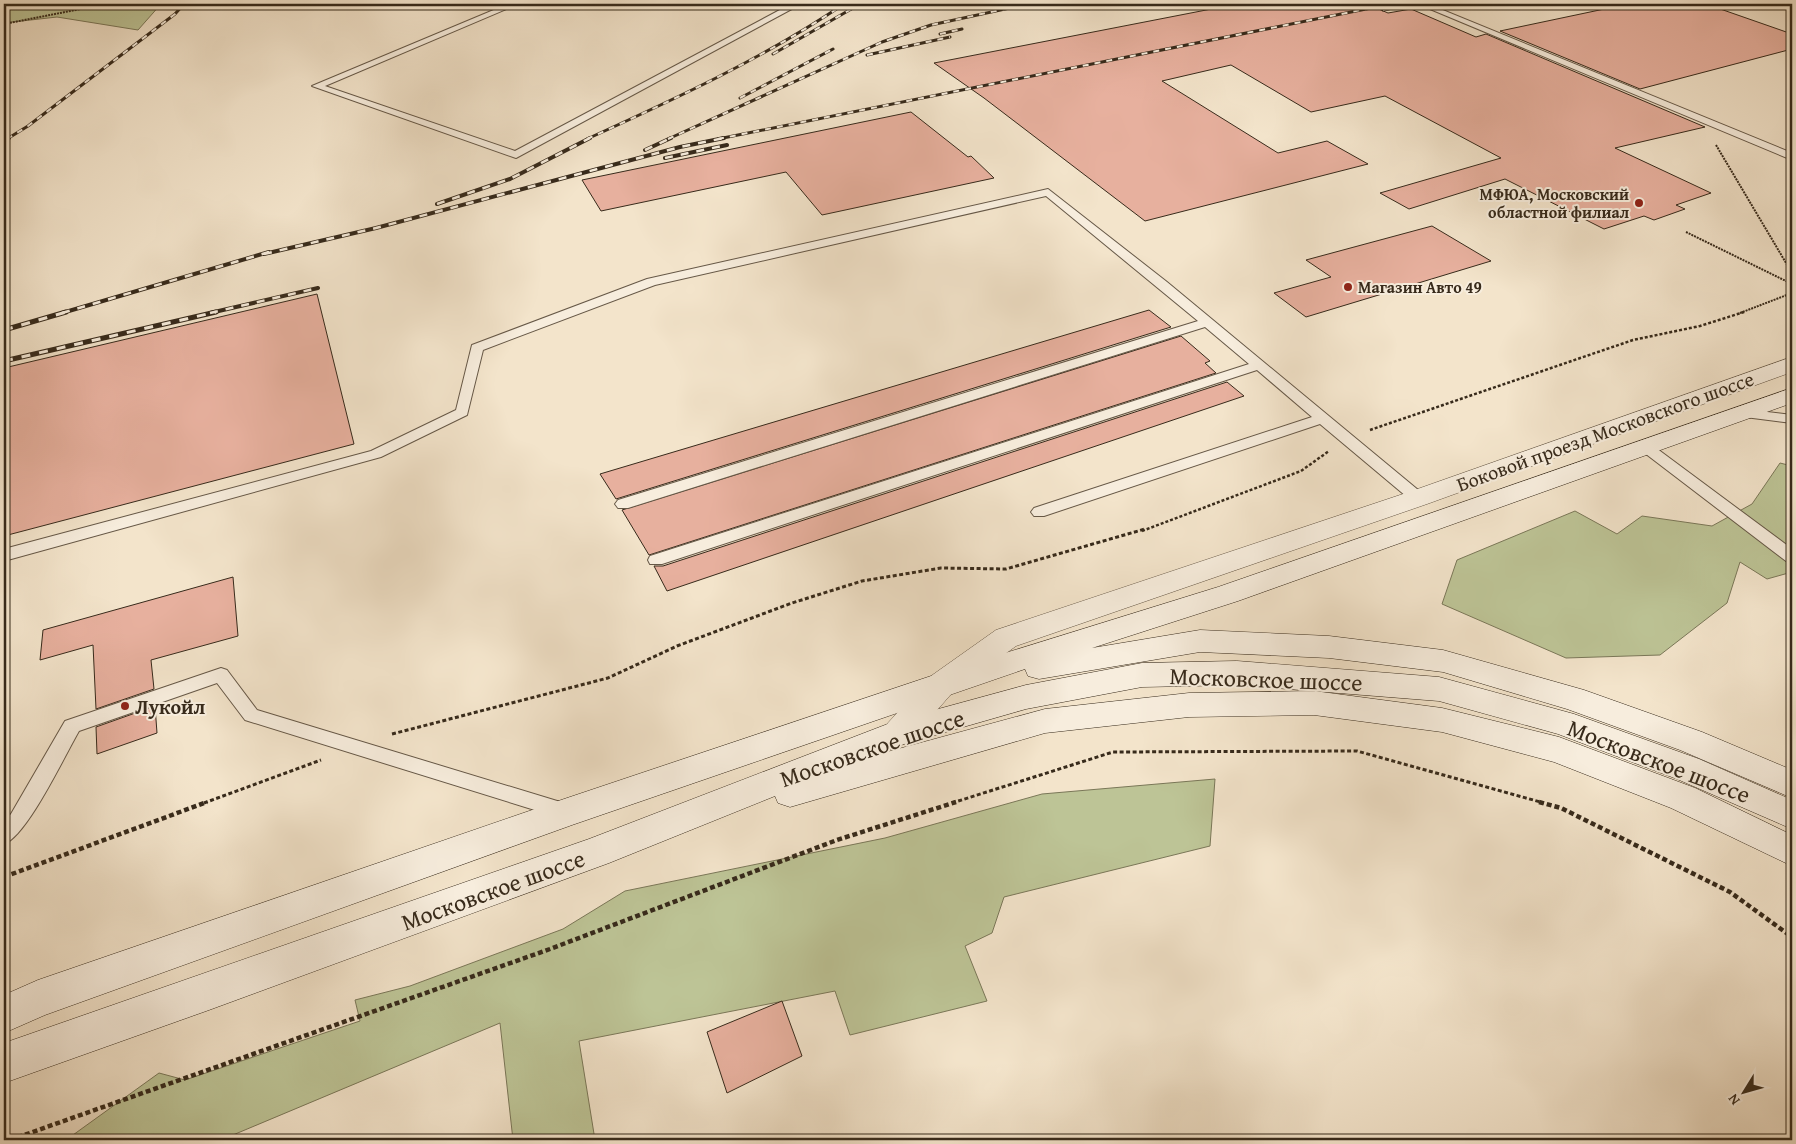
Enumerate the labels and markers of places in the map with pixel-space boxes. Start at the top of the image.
place label: МФЮА, Московский областной филиал [1480,182,1630,224]
marker: МФЮА, Московский областной филиал [1633,197,1645,209]
place label: Магазин Авто 49 [1358,275,1482,299]
marker: Магазин Авто 49 [1342,281,1354,293]
place label: Лукойл [135,692,206,721]
marker: Лукойл [119,700,131,712]

